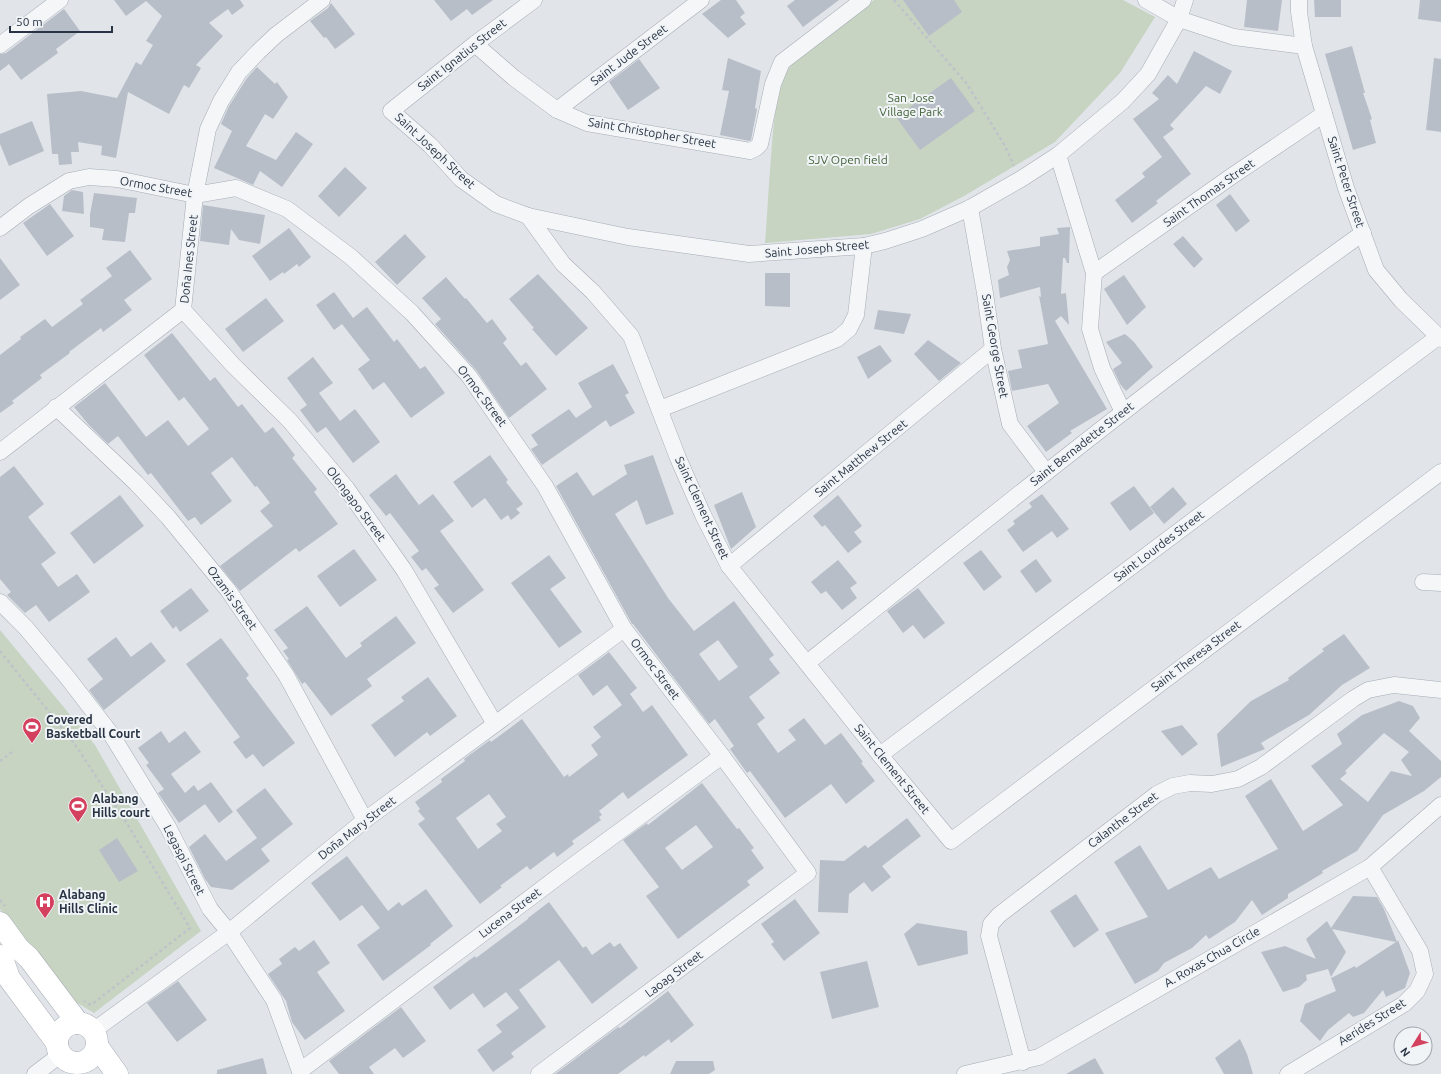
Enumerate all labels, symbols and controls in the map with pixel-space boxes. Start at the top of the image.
scale bar [10,8,112,34]
text: 50 m [16,15,43,28]
street label: Saint Ignatius Street [415,16,509,93]
street label: Saint Jude Street [588,21,670,88]
park label: San Jose Village Park [879,91,943,118]
street label: Saint Joseph Street [393,110,478,191]
street label: Saint Christopher Street [587,115,717,150]
street label: Saint Peter Street [1326,134,1367,229]
park label: SJV Open field [808,153,888,166]
street label: Saint Thomas Street [1161,156,1257,229]
street label: Ormoc Street [119,174,193,199]
street label: Doña Ines Street [177,214,200,304]
street label: Saint Joseph Street [764,237,870,260]
street label: Saint George Street [980,293,1011,399]
street label: Ormoc Street [455,363,510,429]
street label: Saint Bernadette Street [1027,399,1136,488]
street label: Saint Matthew Street [812,416,910,499]
street label: Saint Clement Street [673,454,732,561]
street label: Olongapo Street [324,464,389,544]
street label: Saint Lourdes Street [1111,507,1206,584]
street label: Ozamis Street [205,563,260,632]
street label: Saint Theresa Street [1148,618,1243,693]
street label: Ormoc Street [628,636,683,702]
place label: Covered Basketball Court [46,713,140,740]
sports icon: Covered Basketball Court [21,716,43,744]
street label: Saint Clement Street [852,721,933,816]
street label: Calanthe Street [1085,789,1160,850]
place label: Alabang Hills court [92,792,150,819]
street label: Doña Mary Street [315,793,398,862]
sports icon: Alabang Hills court [67,795,89,823]
street label: Legaspi Street [161,822,208,897]
street label: Lucena Street [476,885,544,940]
place label: Alabang Hills Clinic [59,888,118,915]
hospital icon: Alabang Hills Clinic [34,891,56,919]
street label: A. Roxas Chua Circle [1162,924,1262,989]
street label: Laoag Street [642,948,705,999]
street label: Aerides Street [1336,996,1408,1047]
north arrow [1393,1026,1433,1066]
text: N [1398,1045,1412,1059]

